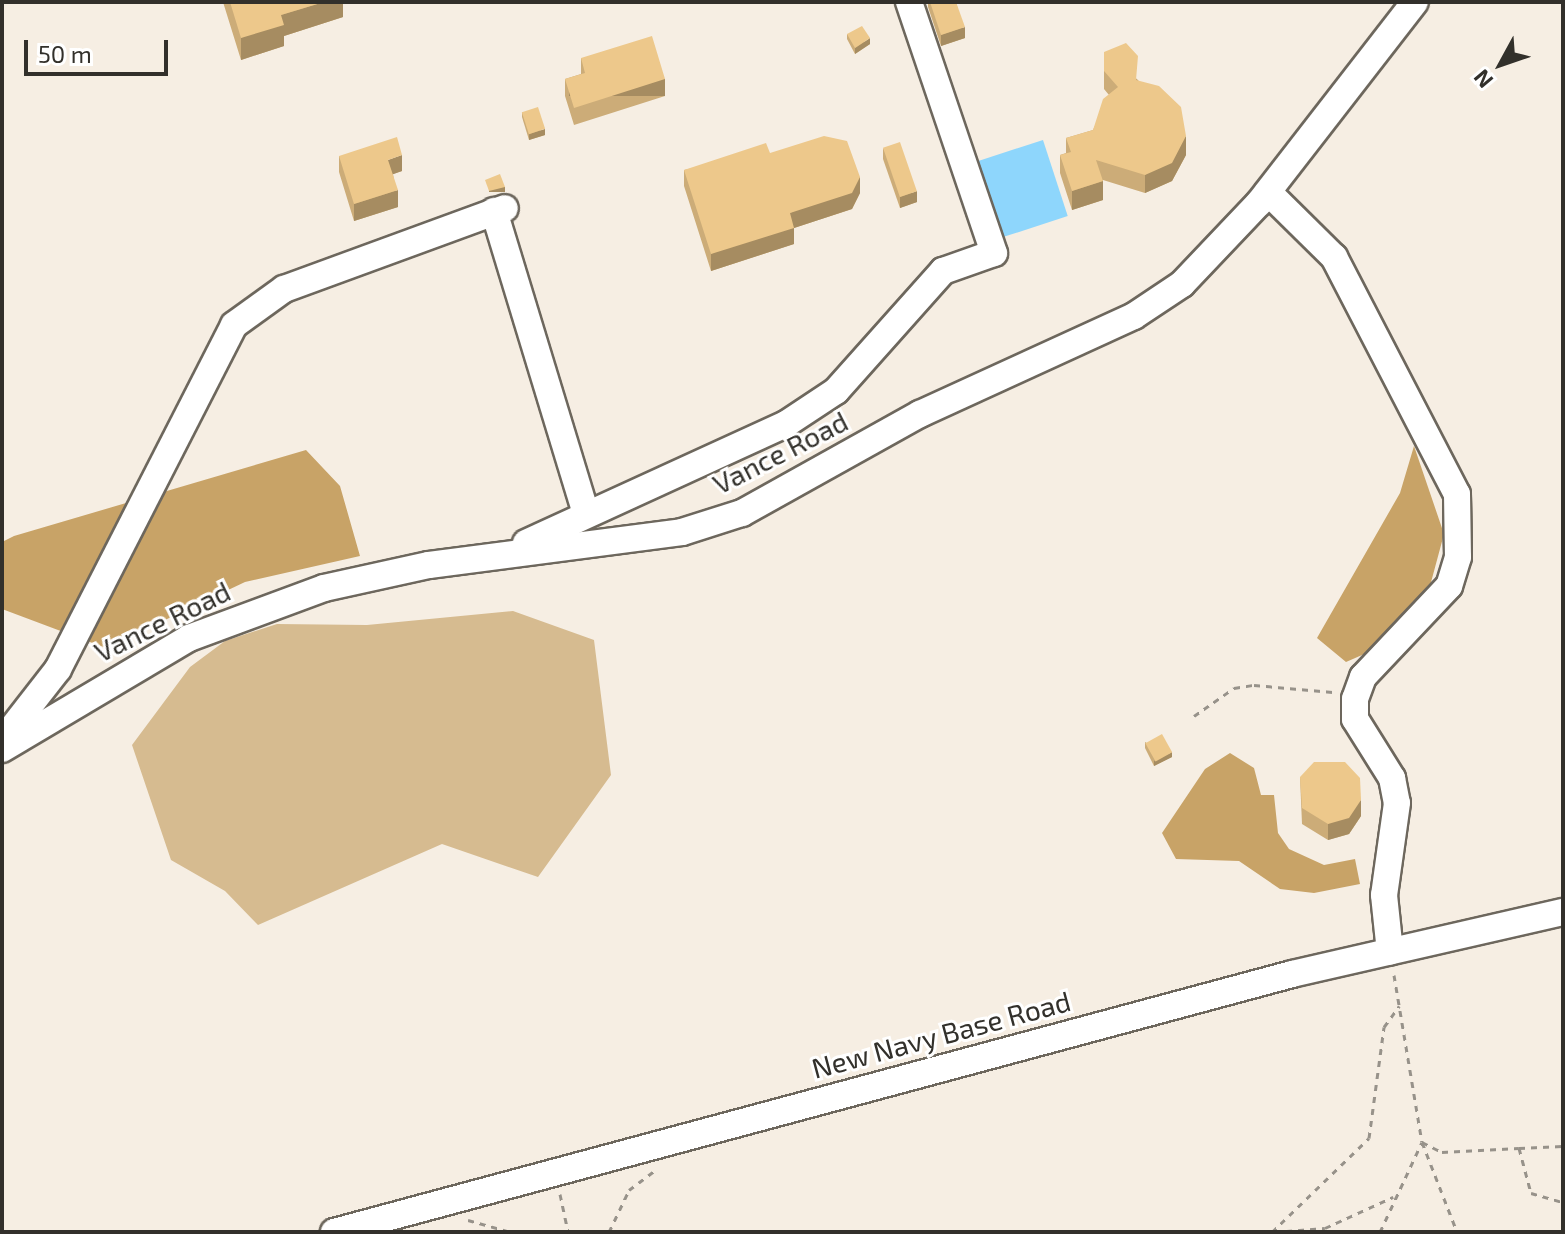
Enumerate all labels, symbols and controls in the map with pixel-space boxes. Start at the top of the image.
scale bar [28,24,172,74]
north arrow [1461,24,1541,104]
text: 50 m [38,39,92,68]
text: N [1468,65,1498,94]
street label: Vance Road [707,404,853,500]
street label: Vance Road [89,574,235,668]
street label: New Navy Base Road [807,983,1075,1085]

